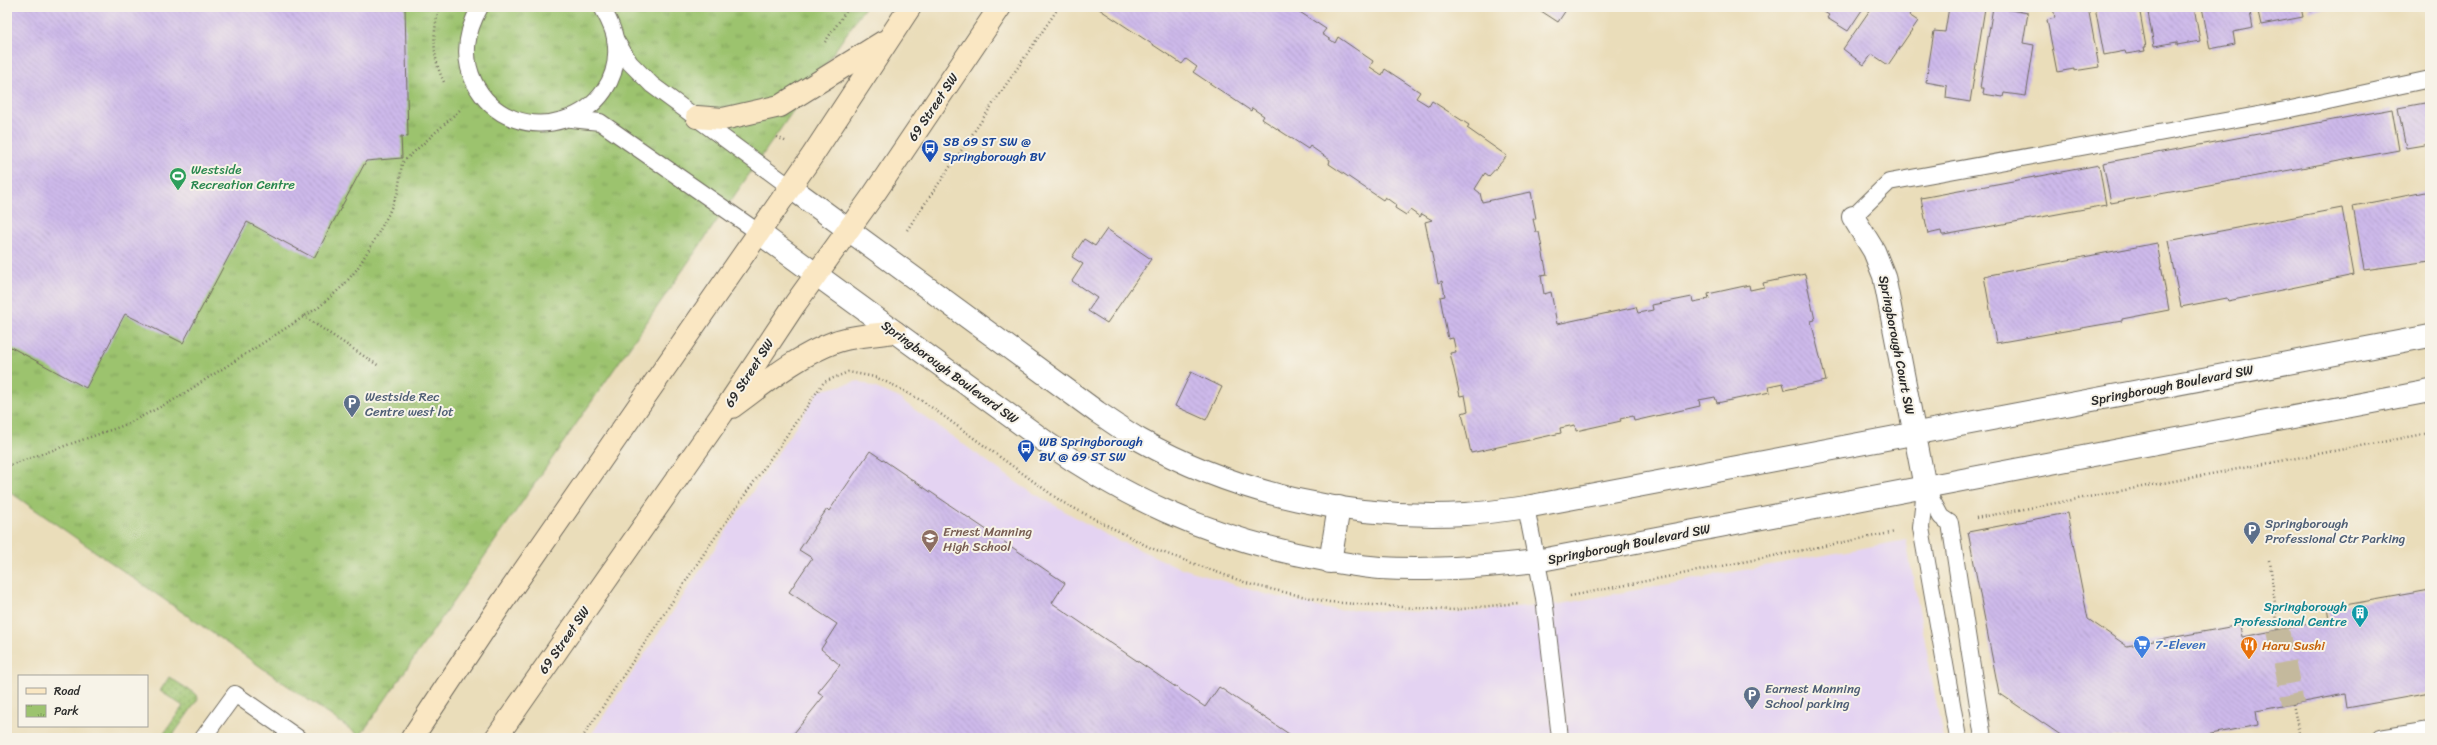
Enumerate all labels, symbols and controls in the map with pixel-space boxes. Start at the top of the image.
street label: 69 Street SW [902,67,965,146]
place label: SB 69 ST SW @ Springborough BV [943,130,1047,168]
bus stop icon: SB 69 ST SW @ Springborough BV [920,138,940,163]
place label: Westside Recreation Centre [191,158,295,196]
sports icon: Westside Recreation Centre [168,166,188,191]
street label: Springborough Court SW [1872,273,1922,417]
street label: Springborough Boulevard SW [876,314,1024,430]
street label: 69 Street SW [718,333,780,412]
street label: Springborough Boulevard SW [2089,358,2256,412]
place label: Westside Rec Centre west lot [365,385,454,423]
parking icon: Westside Rec Centre west lot [342,393,362,418]
place label: WB Springborough BV @ 69 ST SW [1039,430,1143,468]
bus stop icon: WB Springborough BV @ 69 ST SW [1016,438,1036,463]
place label: Springborough Professional Ctr Parking [2265,512,2406,550]
street label: Springborough Boulevard SW [1546,517,1713,571]
place label: Ernest Manning High School [943,520,1032,558]
parking icon: Springborough Professional Ctr Parking [2242,520,2262,545]
school or university icon: Ernest Manning High School [920,528,940,553]
place label: Springborough Professional Centre [2234,595,2347,633]
street label: 69 Street SW [532,601,596,679]
building icon: Springborough Professional Centre [2350,603,2370,628]
place label: 7-Eleven [2155,633,2206,656]
supermarket icon: 7-Eleven [2132,634,2152,659]
place label: Haru Sushi [2262,634,2325,657]
restaurant icon: Haru Sushi [2239,635,2259,660]
legend [18,675,148,727]
place label: Earnest Manning School parking [1765,677,1861,715]
text: Road [54,680,81,702]
parking icon: Earnest Manning School parking [1742,685,1762,710]
text: Park [54,700,79,722]

